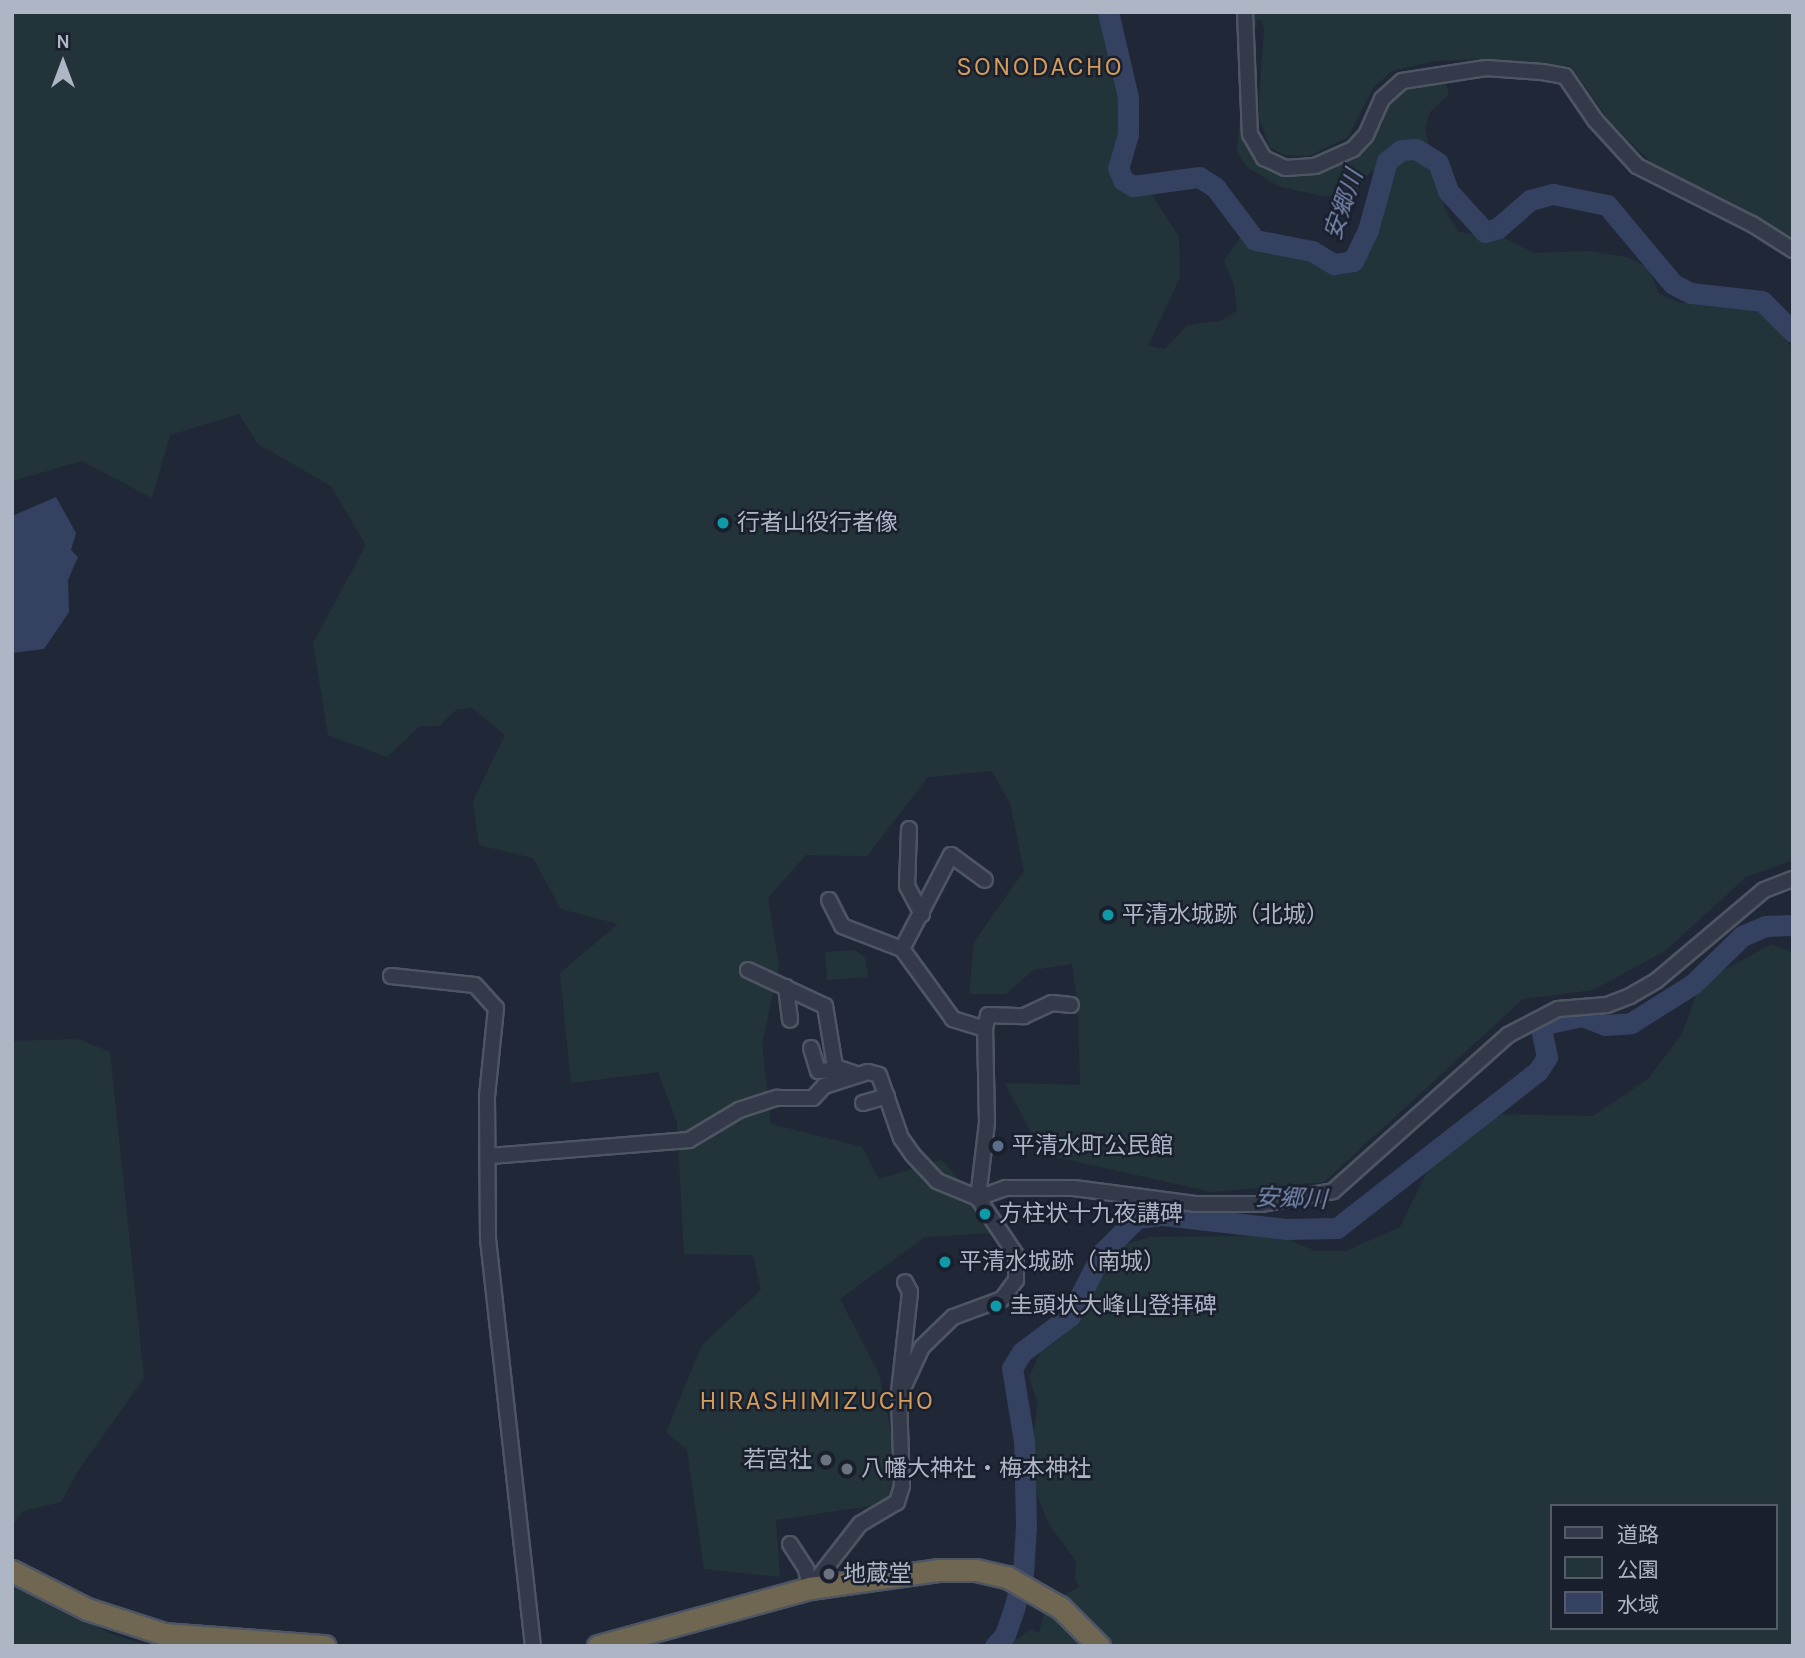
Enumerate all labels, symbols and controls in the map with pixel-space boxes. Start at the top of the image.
north arrow [28,28,98,98]
text: N [56,31,70,53]
district label: SONODACHO [957,51,1123,83]
water label: 安郷川 [1319,166,1369,244]
place label: 行者山役行者像 [737,509,898,537]
marker: 行者山役行者像 [715,515,731,531]
place label: 平清水城跡（北城） [1122,901,1329,929]
marker: 平清水城跡（北城） [1100,907,1116,923]
place label: 平清水町公民館 [1012,1132,1173,1160]
marker: 平清水町公民館 [990,1138,1006,1154]
water label: 安郷川 [1255,1183,1327,1215]
place label: 方柱状十九夜講碑 [999,1200,1183,1228]
marker: 方柱状十九夜講碑 [977,1206,993,1222]
place label: 平清水城跡（南城） [959,1248,1166,1276]
marker: 平清水城跡（南城） [937,1254,953,1270]
place label: 圭頭状大峰山登拝碑 [1010,1292,1217,1320]
marker: 圭頭状大峰山登拝碑 [988,1298,1004,1314]
district label: HIRASHIMIZUCHO [701,1385,933,1417]
place label: 若宮社 [743,1446,812,1474]
marker: 若宮社 [818,1452,834,1468]
place label: 八幡大神社・梅本神社 [861,1455,1091,1483]
marker: 八幡大神社・梅本神社 [839,1461,855,1477]
legend [1549,1504,1777,1630]
text: 道路 [1617,1523,1659,1547]
text: 公園 [1617,1558,1659,1582]
place label: 地蔵堂 [843,1560,912,1588]
marker: 地蔵堂 [821,1566,837,1582]
text: 水域 [1617,1593,1659,1617]

